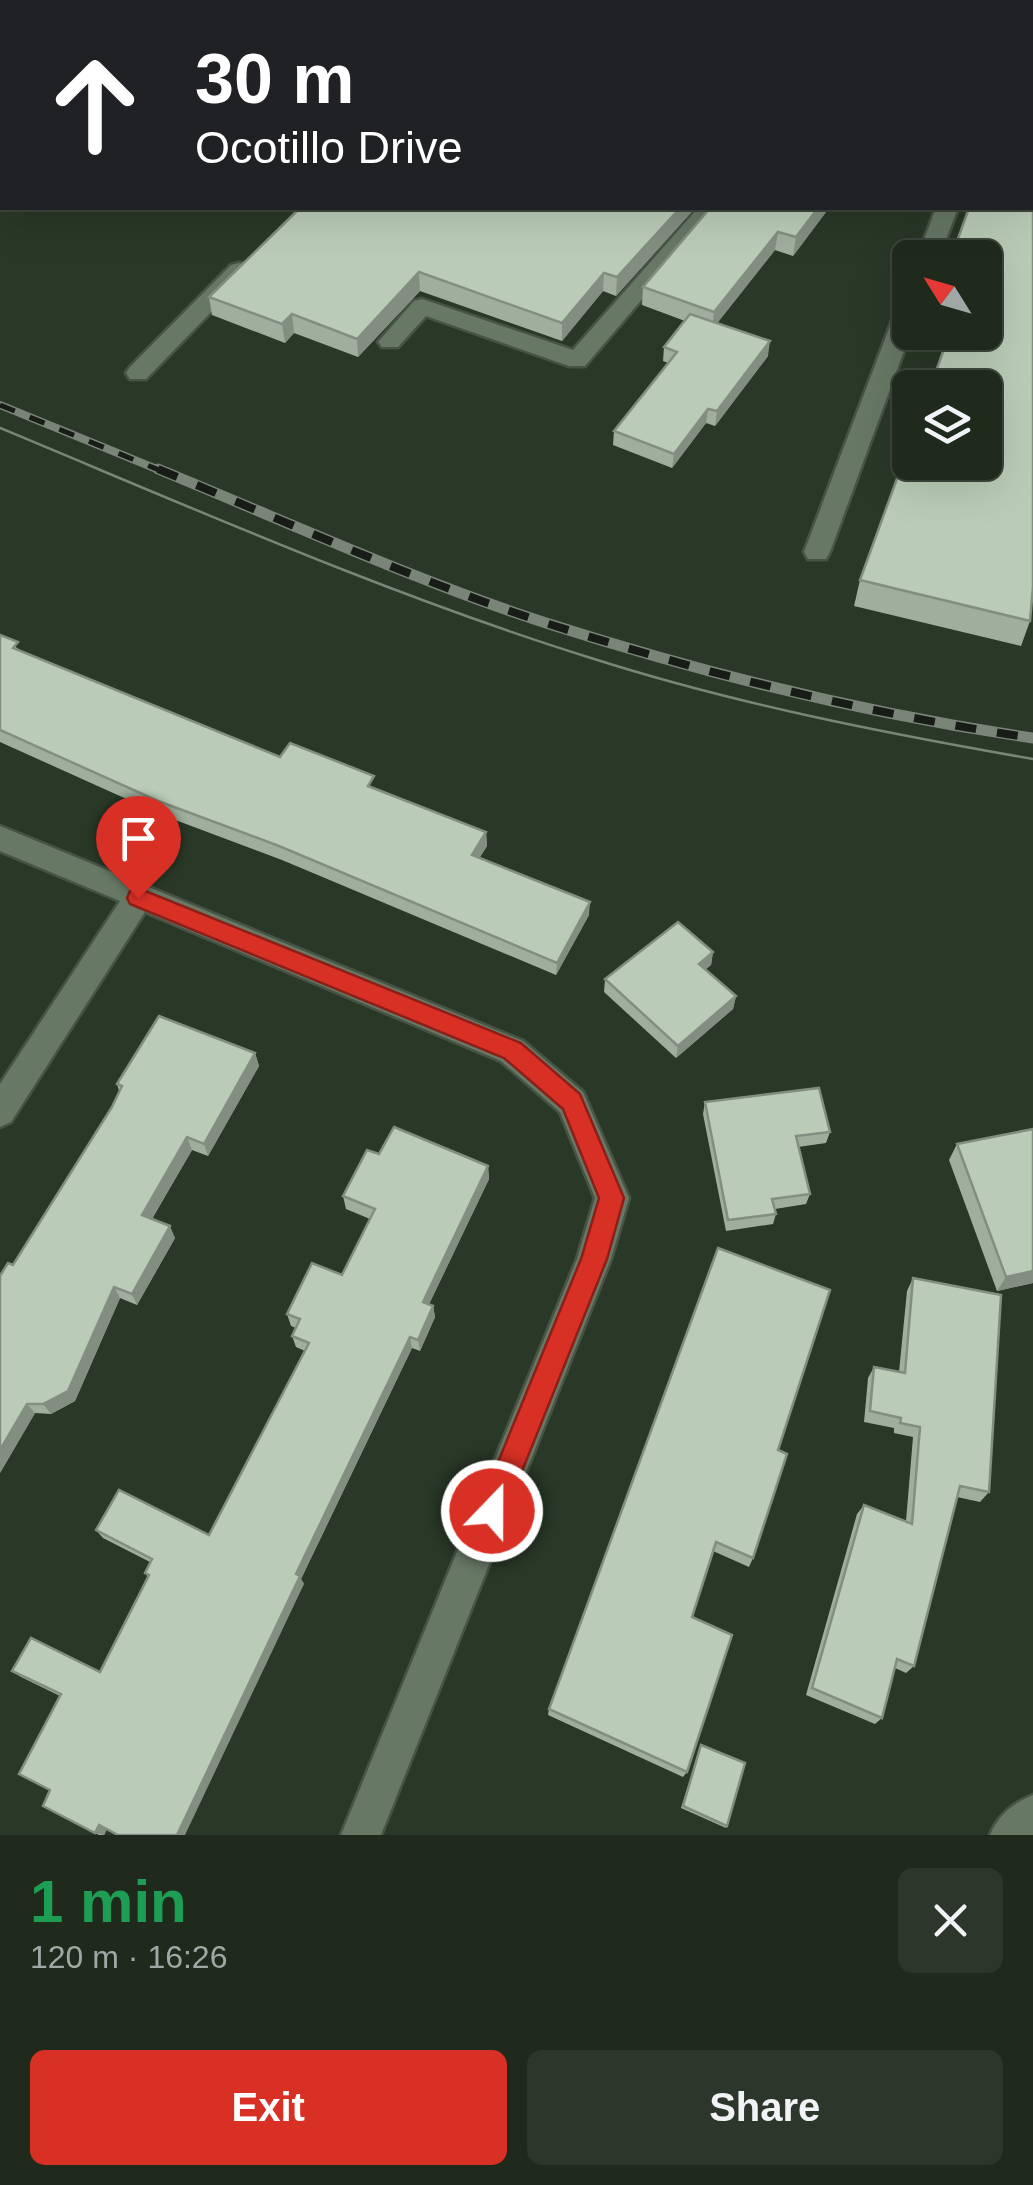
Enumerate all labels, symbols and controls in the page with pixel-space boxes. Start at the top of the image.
icon: ahead [30,40,160,170]
text: 30 m [195,40,355,118]
text: Ocotillo Drive [195,122,463,173]
north arrow [892,240,1002,350]
map controls [892,240,1002,480]
button: layers [892,370,1002,480]
pin [96,796,181,899]
icon: arrive [111,811,166,866]
position arrow [440,1459,544,1563]
text: 1 min [30,1868,187,1935]
button: close [898,1868,1003,1973]
text: 120 m · 16:26 [30,1939,227,1975]
button: Exit [30,2050,507,2165]
button: Share [527,2050,1003,2165]

